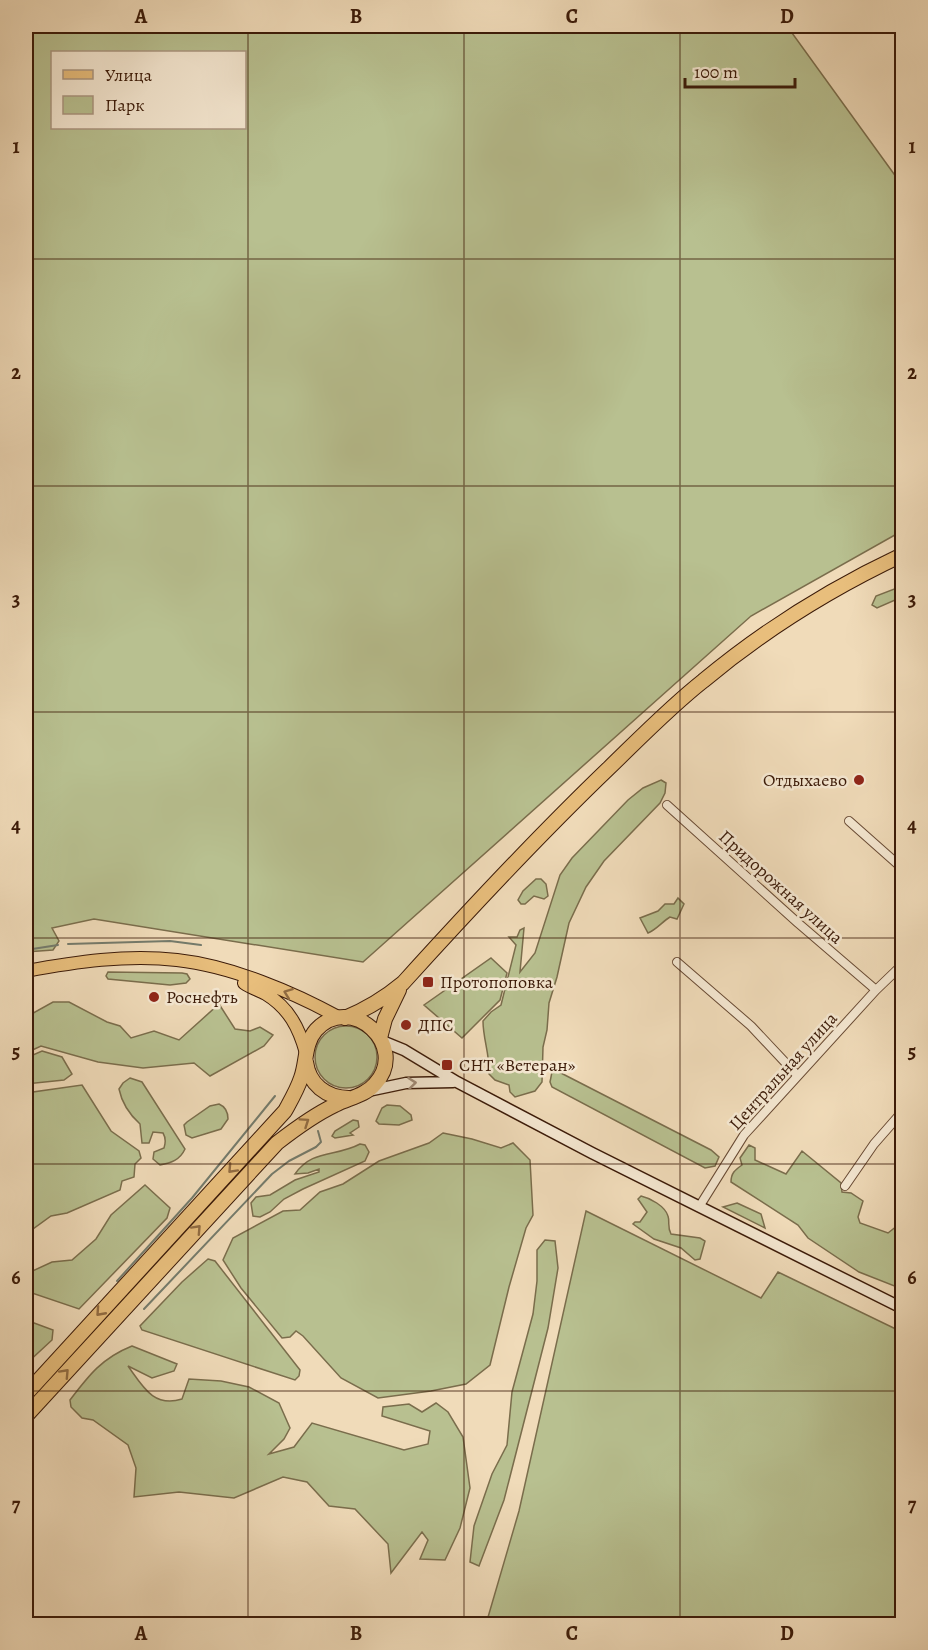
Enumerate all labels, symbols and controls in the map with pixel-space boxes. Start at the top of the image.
text: A [134,3,148,30]
text: B [350,3,362,30]
text: C [566,3,578,30]
text: D [780,3,794,30]
legend [51,51,246,129]
scale bar [685,51,794,89]
text: 100 m [694,60,738,84]
text: Улица [105,63,153,87]
text: Парк [105,93,145,117]
text: 1 [12,133,20,160]
text: 1 [908,133,916,160]
text: 2 [11,359,21,386]
text: 2 [907,359,917,386]
text: 3 [12,586,20,613]
text: 3 [908,586,916,613]
place label: Отдыхаево [763,768,847,792]
marker: Отдыхаево [852,773,866,787]
text: 4 [11,812,21,839]
text: 4 [907,812,917,839]
street label: Придорожная улица [714,825,849,950]
place label: Протопоповка [440,970,554,994]
marker: Протопоповка [421,975,435,989]
place label: Роснефть [166,985,238,1009]
one-way arrow [283,987,294,1000]
marker: Роснефть [147,990,161,1004]
street label: Центральная улица [724,1006,843,1135]
place label: ДПС [418,1013,454,1037]
marker: ДПС [399,1018,413,1032]
text: 5 [12,1038,20,1065]
text: 5 [908,1038,916,1065]
place label: СНТ «Ветеран» [459,1053,576,1077]
marker: СНТ «Ветеран» [440,1058,454,1072]
one-way arrow [407,1077,416,1090]
one-way arrow [298,1118,309,1129]
one-way arrow [228,1162,239,1172]
one-way arrow [190,1225,201,1236]
text: 6 [11,1264,21,1291]
text: 6 [907,1264,917,1291]
one-way arrow [96,1305,107,1315]
one-way arrow [58,1369,69,1380]
text: 7 [12,1491,21,1518]
text: 7 [908,1491,917,1518]
text: A [134,1620,148,1647]
text: B [350,1620,362,1647]
text: C [566,1620,578,1647]
text: D [780,1620,794,1647]

